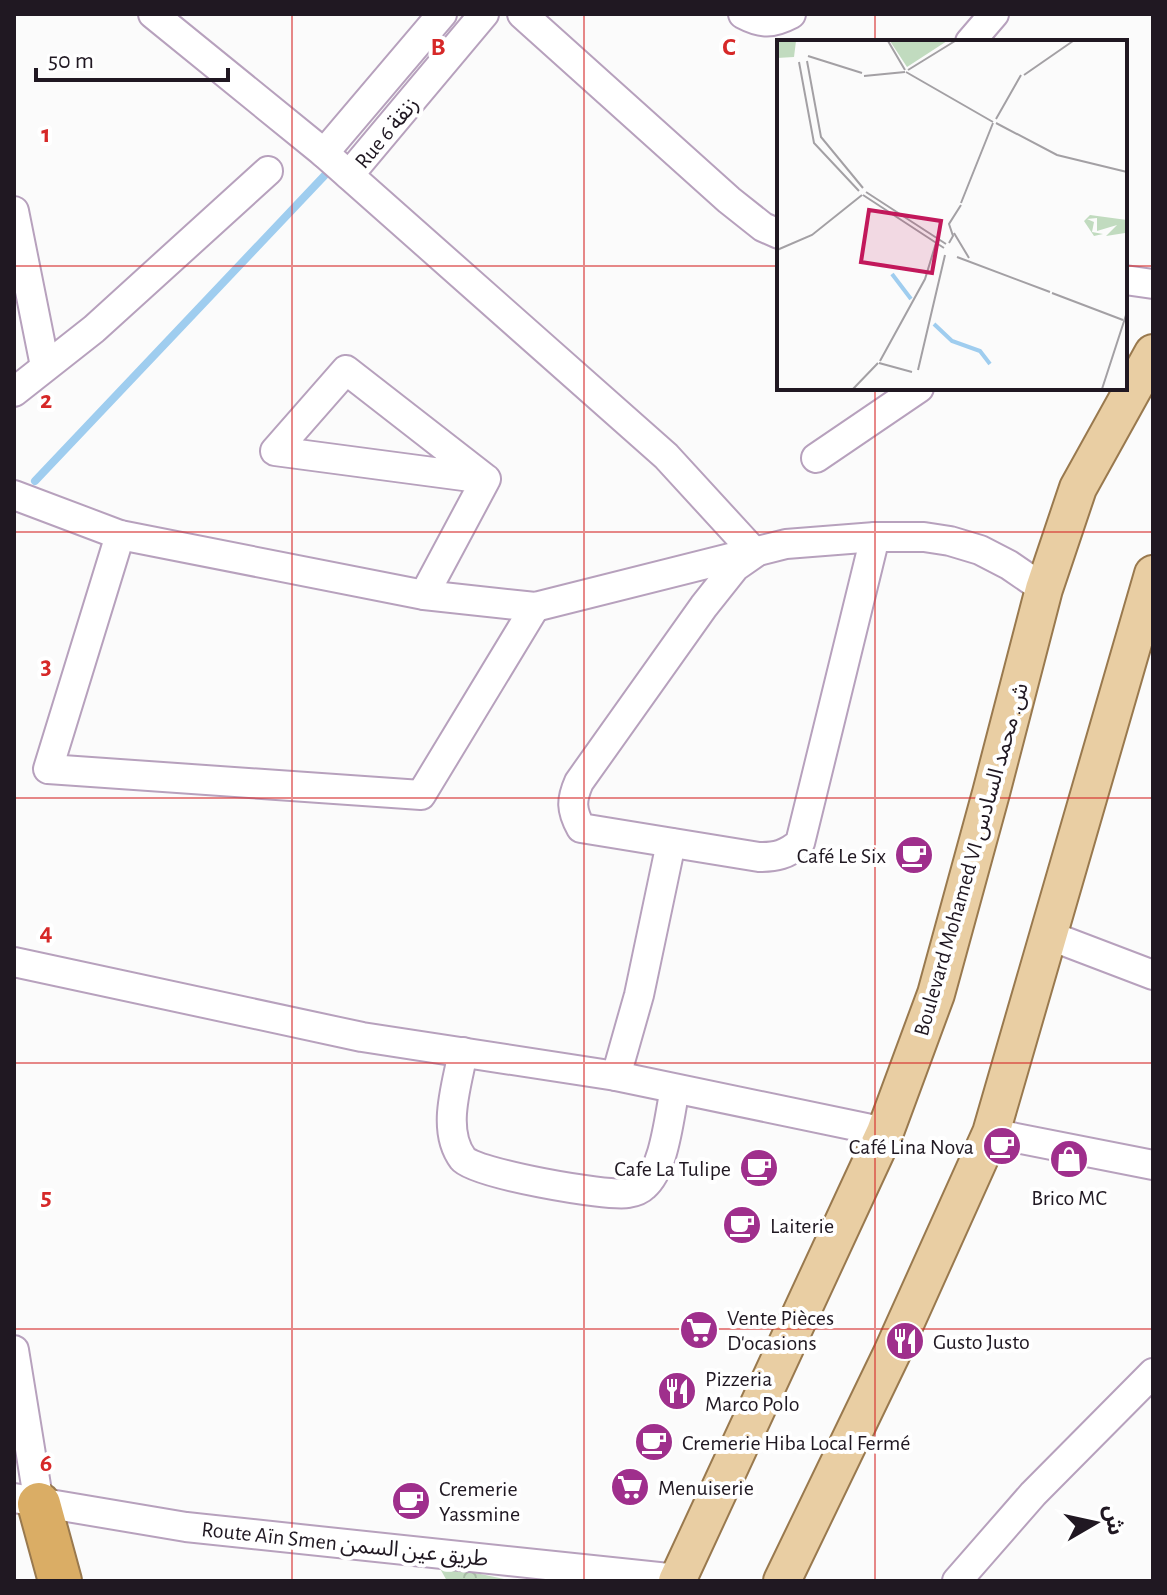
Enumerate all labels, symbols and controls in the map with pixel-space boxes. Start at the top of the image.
scale bar [36,32,228,82]
text: B [430,34,446,60]
text: C [722,34,736,60]
inset map [777,40,1127,390]
text: 50 m [48,49,94,73]
street label: Rue 6 زنقة [351,93,424,174]
text: 1 [41,121,51,147]
text: 2 [40,387,52,413]
text: 3 [40,653,52,679]
street label: Boulevard Mohamed VI ش. محمد السادس [910,680,1033,1039]
cafe icon: Café Le Six [893,834,935,876]
place label: Café Le Six [797,845,886,867]
text: 4 [39,919,53,945]
cafe icon: Café Lina Nova [981,1125,1023,1167]
place label: Café Lina Nova [849,1136,974,1158]
shop icon: Brico MC [1048,1138,1090,1180]
cafe icon: Cafe La Tulipe [738,1147,780,1189]
place label: Cafe La Tulipe [614,1158,731,1180]
text: 5 [40,1184,52,1210]
place label: Brico MC [1031,1187,1107,1209]
cafe icon: Laiterie [721,1204,763,1246]
place label: Laiterie [770,1215,834,1237]
place label: Vente Pièces D'ocasions [727,1307,834,1354]
supermarket icon: Vente Pièces D'ocasions [678,1309,720,1351]
restaurant icon: Gusto Justo [884,1320,926,1362]
place label: Gusto Justo [933,1331,1030,1353]
place label: Pizzeria Marco Polo [705,1368,800,1415]
restaurant icon: Pizzeria Marco Polo [656,1370,698,1412]
cafe icon: Cremerie Hiba Local Fermé [633,1421,675,1463]
place label: Cremerie Hiba Local Fermé [682,1432,911,1454]
text: 6 [40,1450,52,1476]
supermarket icon: Menuiserie [609,1466,651,1508]
place label: Menuiserie [658,1477,754,1499]
place label: Cremerie Yassmine [439,1478,520,1525]
cafe icon: Cremerie Yassmine [390,1480,432,1522]
north arrow [1055,1483,1135,1563]
text: ش [1100,1503,1127,1537]
street label: Route Aïn Smen طريق عين السمن [200,1518,489,1572]

